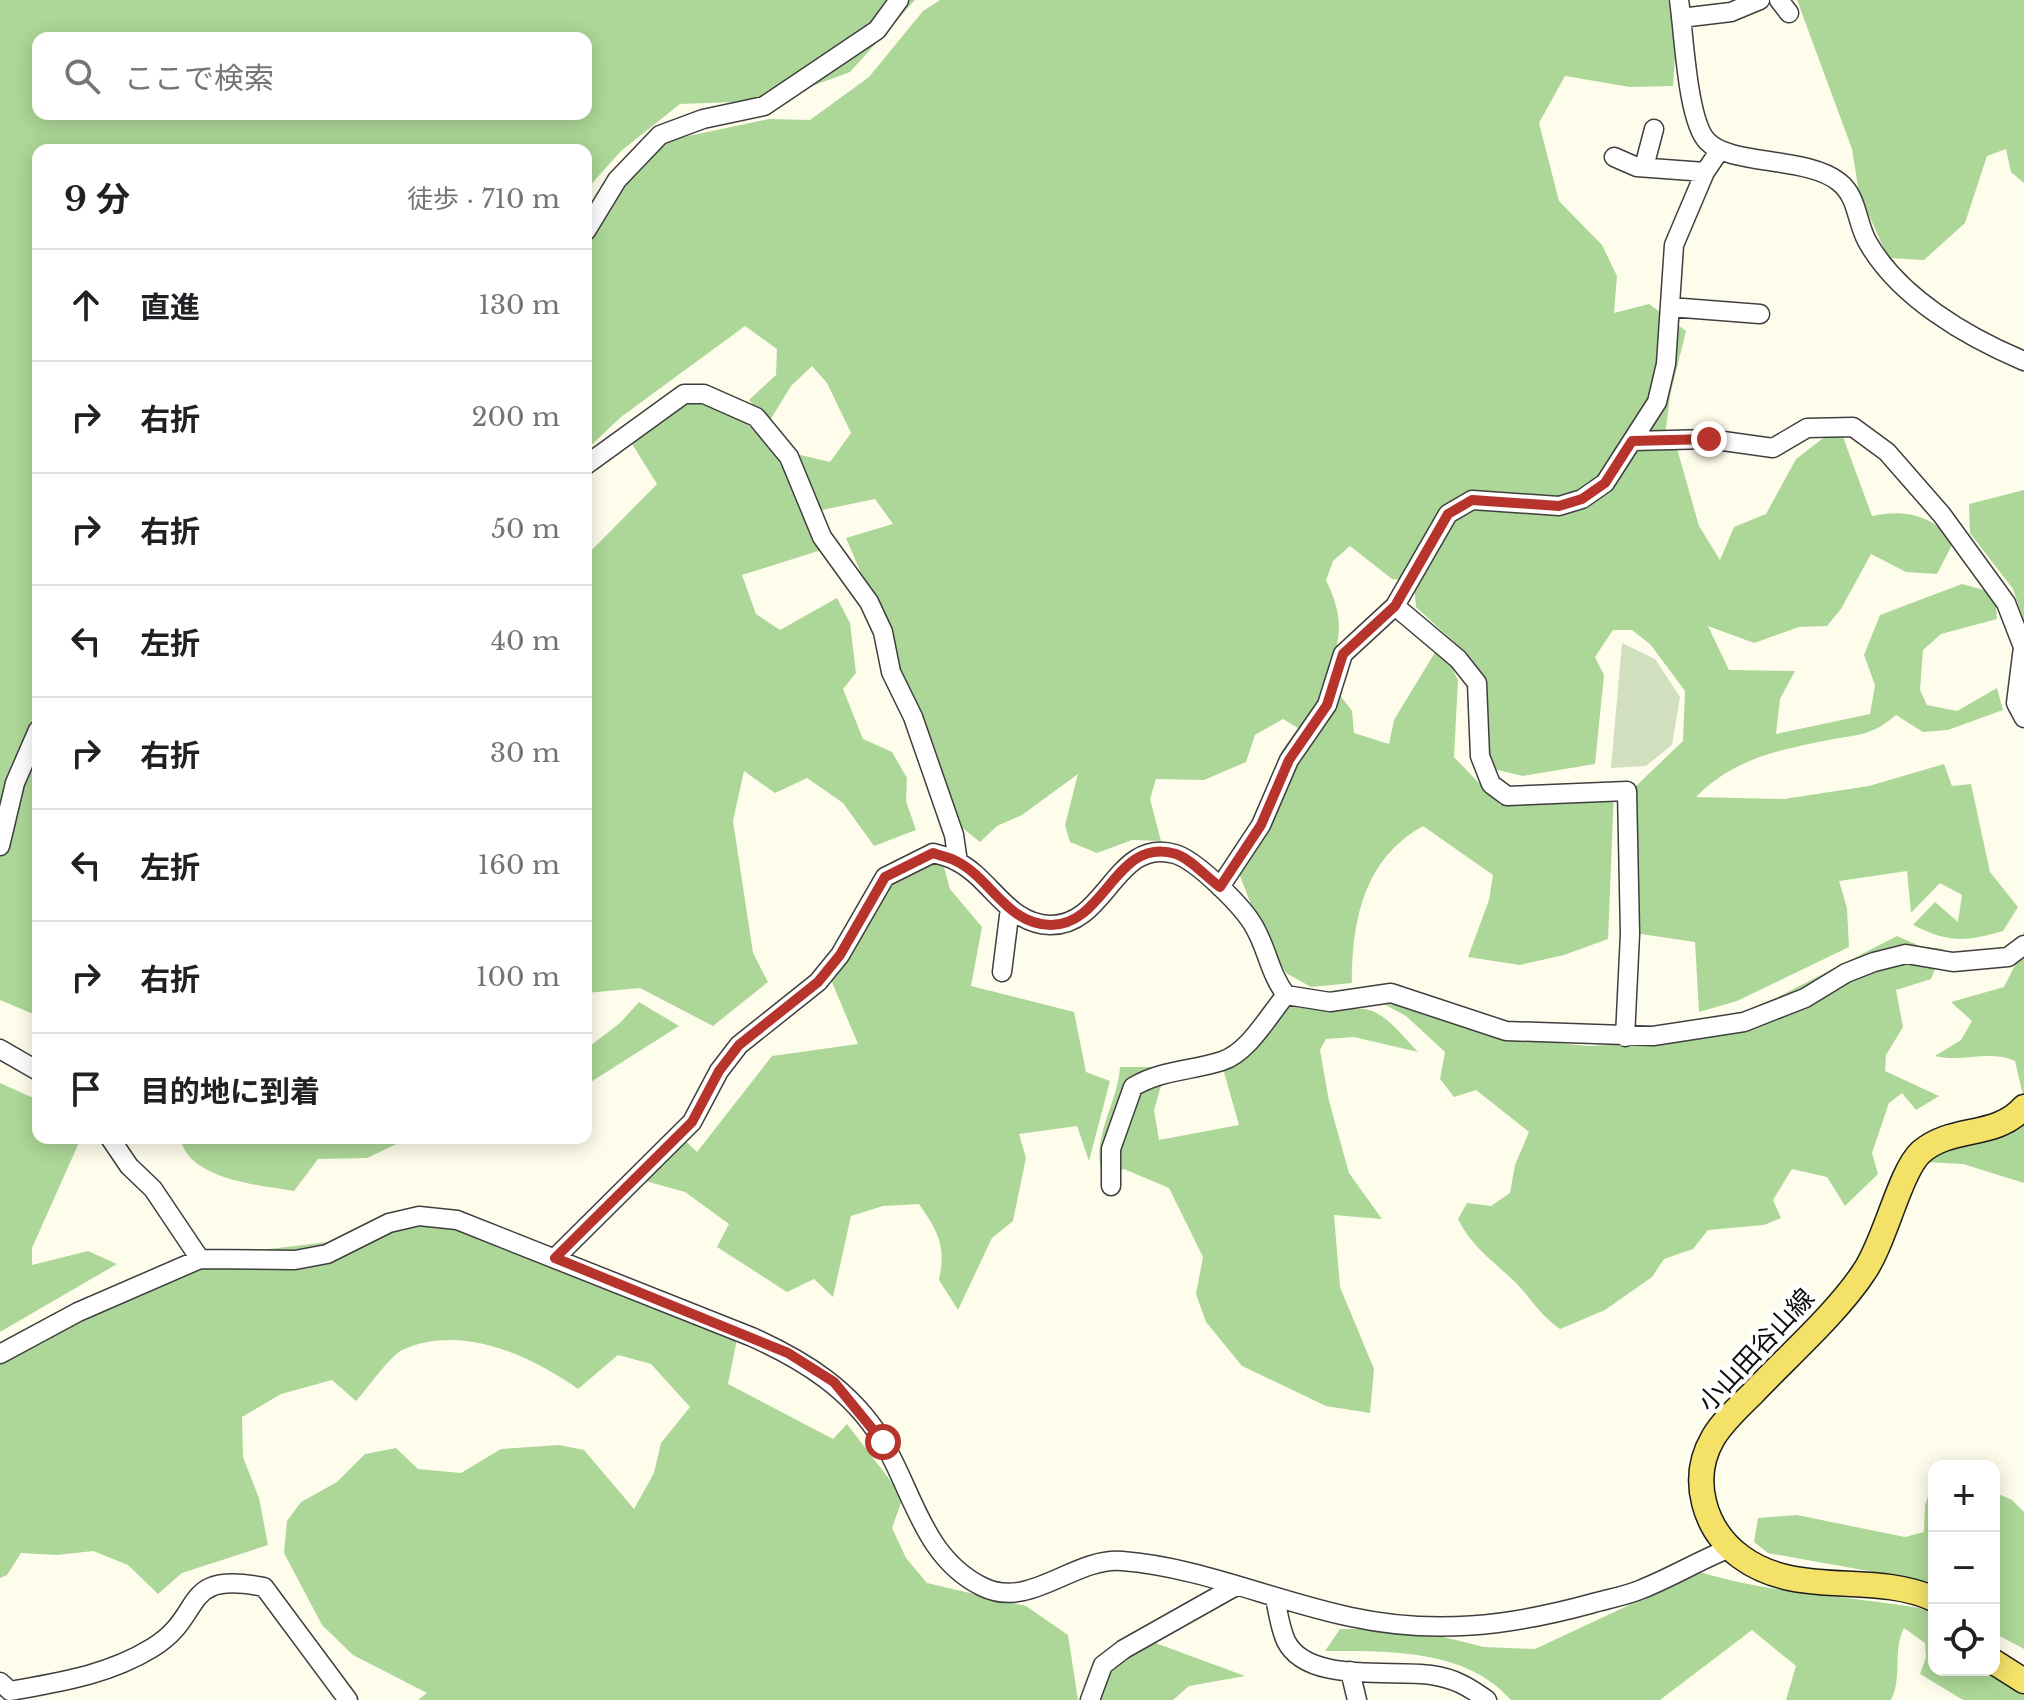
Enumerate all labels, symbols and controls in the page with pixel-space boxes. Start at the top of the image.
search box [32,32,592,120]
icon: search [60,54,104,98]
text: ここで検索 [124,60,274,97]
text: 9 分 [64,178,130,220]
text: 徒歩 · 710 m [407,183,560,215]
icon: ahead [64,283,108,327]
text: 直進 [140,289,200,326]
text: 130 m [478,289,560,321]
icon: right [64,395,108,439]
text: 右折 [140,401,200,438]
text: 200 m [471,401,560,433]
route end [1691,421,1727,457]
icon: right [64,507,108,551]
text: 右折 [140,513,200,550]
text: 50 m [491,513,560,545]
icon: left [64,619,108,663]
text: 左折 [140,625,200,662]
text: 40 m [491,625,560,657]
icon: right [64,731,108,775]
text: 右折 [140,737,200,774]
text: 30 m [490,737,560,769]
icon: left [64,843,108,887]
text: 左折 [140,849,200,886]
text: 160 m [478,849,560,881]
icon: right [64,955,108,999]
text: 右折 [140,961,200,998]
text: 100 m [476,961,560,993]
icon: arrive [64,1067,108,1111]
text: 目的地に到着 [140,1073,320,1110]
street label: 小山田谷山線 [1691,1282,1821,1418]
route start [865,1424,901,1460]
map controls [1928,1460,2000,1676]
button: + [1928,1460,2000,1532]
button: − [1928,1532,2000,1604]
button: locate [1928,1604,2000,1676]

